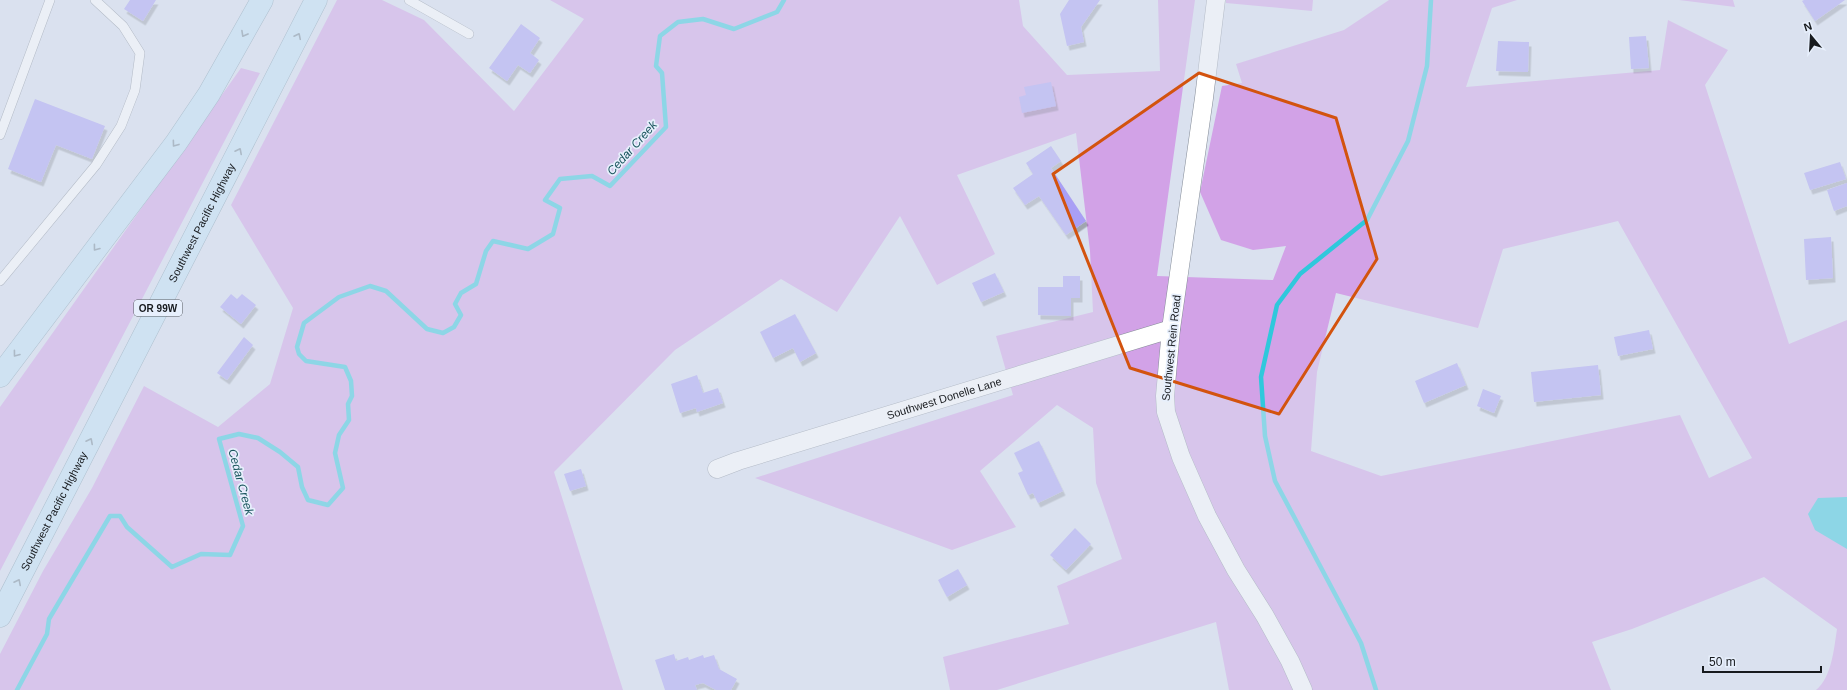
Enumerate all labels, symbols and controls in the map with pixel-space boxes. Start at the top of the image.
north arrow [1791,16,1831,56]
text: N [1802,20,1814,33]
one-way arrow [241,30,248,37]
one-way arrow [294,32,301,40]
water label: Cedar Creek [604,117,661,178]
one-way arrow [173,140,180,147]
one-way arrow [235,148,242,156]
street label: Southwest Pacific Highway [166,161,237,284]
one-way arrow [93,244,101,251]
street label: Southwest Rein Road [1159,294,1183,402]
road number: OR 99W [134,300,182,316]
one-way arrow [14,350,21,357]
street label: Southwest Donelle Lane [885,375,1003,421]
one-way arrow [85,438,93,445]
water label: Cedar Creek [225,447,257,518]
street label: Southwest Pacific Highway [18,449,90,573]
one-way arrow [13,578,21,586]
scale bar [1703,648,1821,674]
text: 50 m [1709,655,1736,669]

